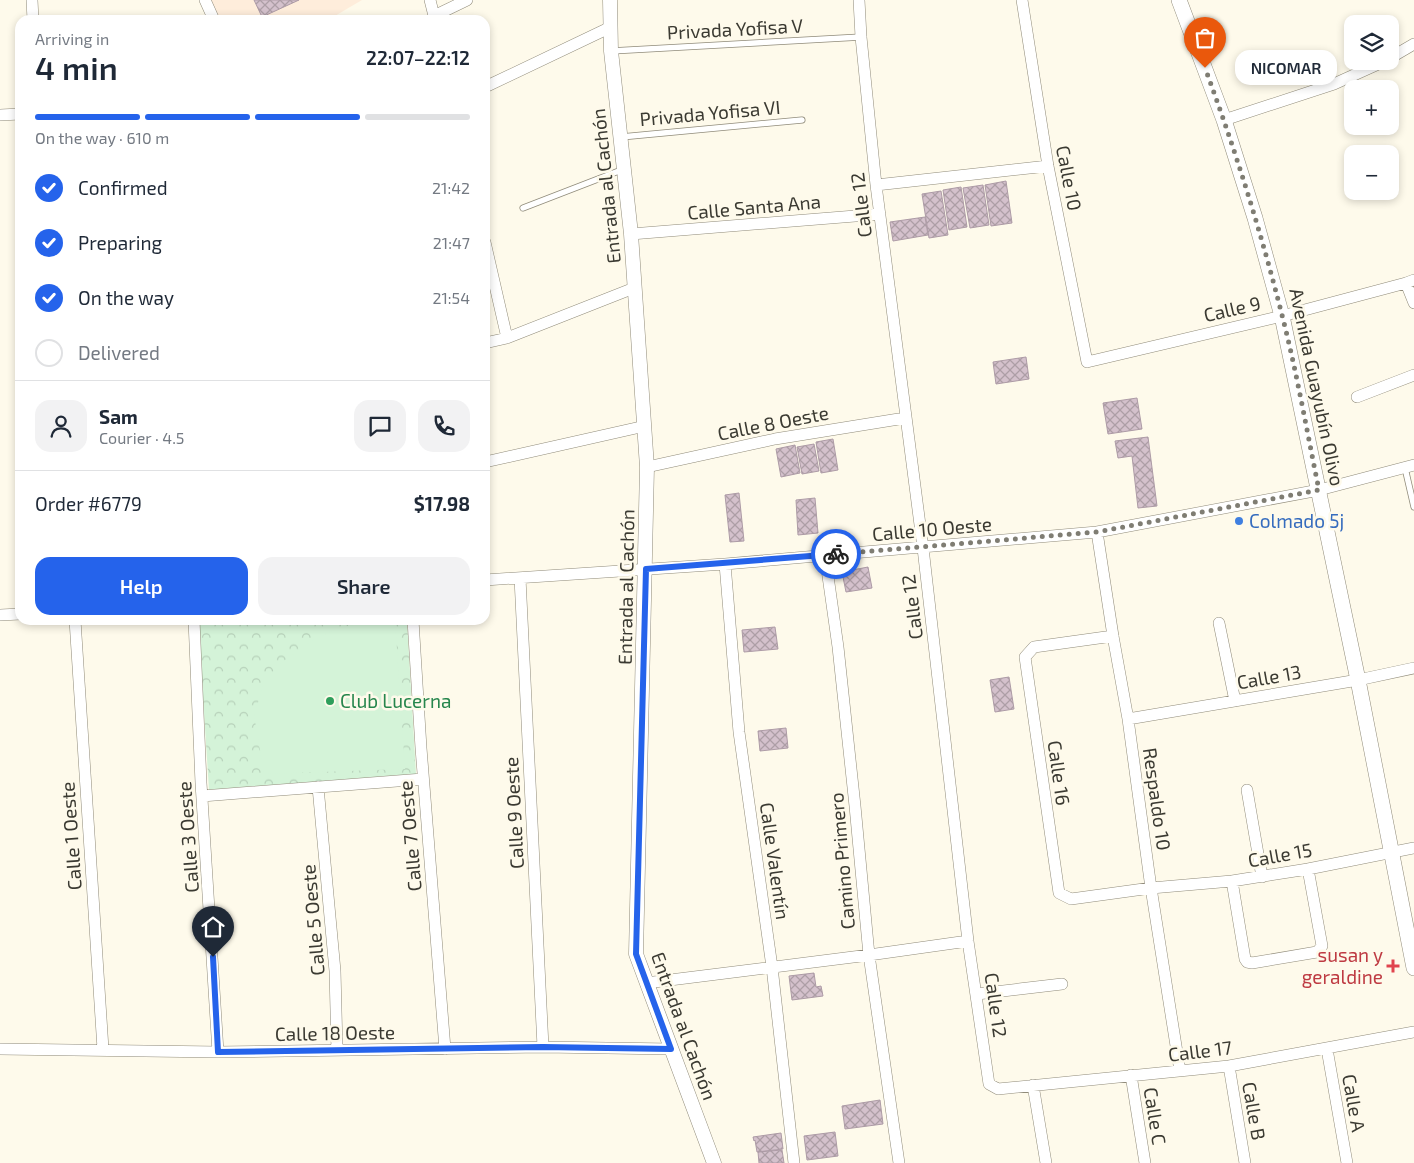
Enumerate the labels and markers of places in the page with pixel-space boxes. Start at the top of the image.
pin [1184,17,1226,68]
callout: NICOMAR [1235,50,1338,86]
place label: Colmado 5j [1249,509,1344,532]
marker: Colmado 5j [1233,515,1245,527]
place label: Club Lucerna [340,689,451,712]
marker: Club Lucerna [324,695,336,707]
pin [192,906,234,957]
place label: susan y geraldine [1302,943,1383,988]
marker: susan y geraldine [1387,960,1399,972]

